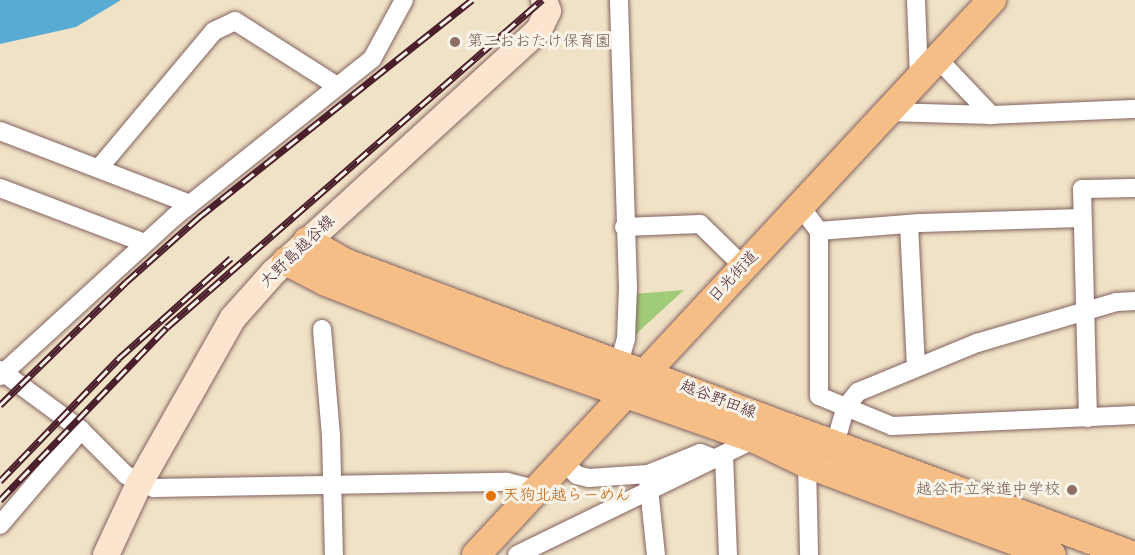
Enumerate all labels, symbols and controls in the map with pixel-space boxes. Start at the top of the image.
place label: 第二おおたけ保育園 [467,32,611,52]
marker: 第二おおたけ保育園 [448,35,462,49]
street label: 大野島越谷線 [257,212,339,292]
street label: 日光街道 [705,247,763,307]
street label: 越谷野田線 [677,377,759,423]
place label: 越谷市立栄進中学校 [916,480,1060,500]
marker: 越谷市立栄進中学校 [1065,483,1079,497]
place label: 天狗北越らーめん [503,486,631,506]
marker: 天狗北越らーめん [484,489,498,503]

